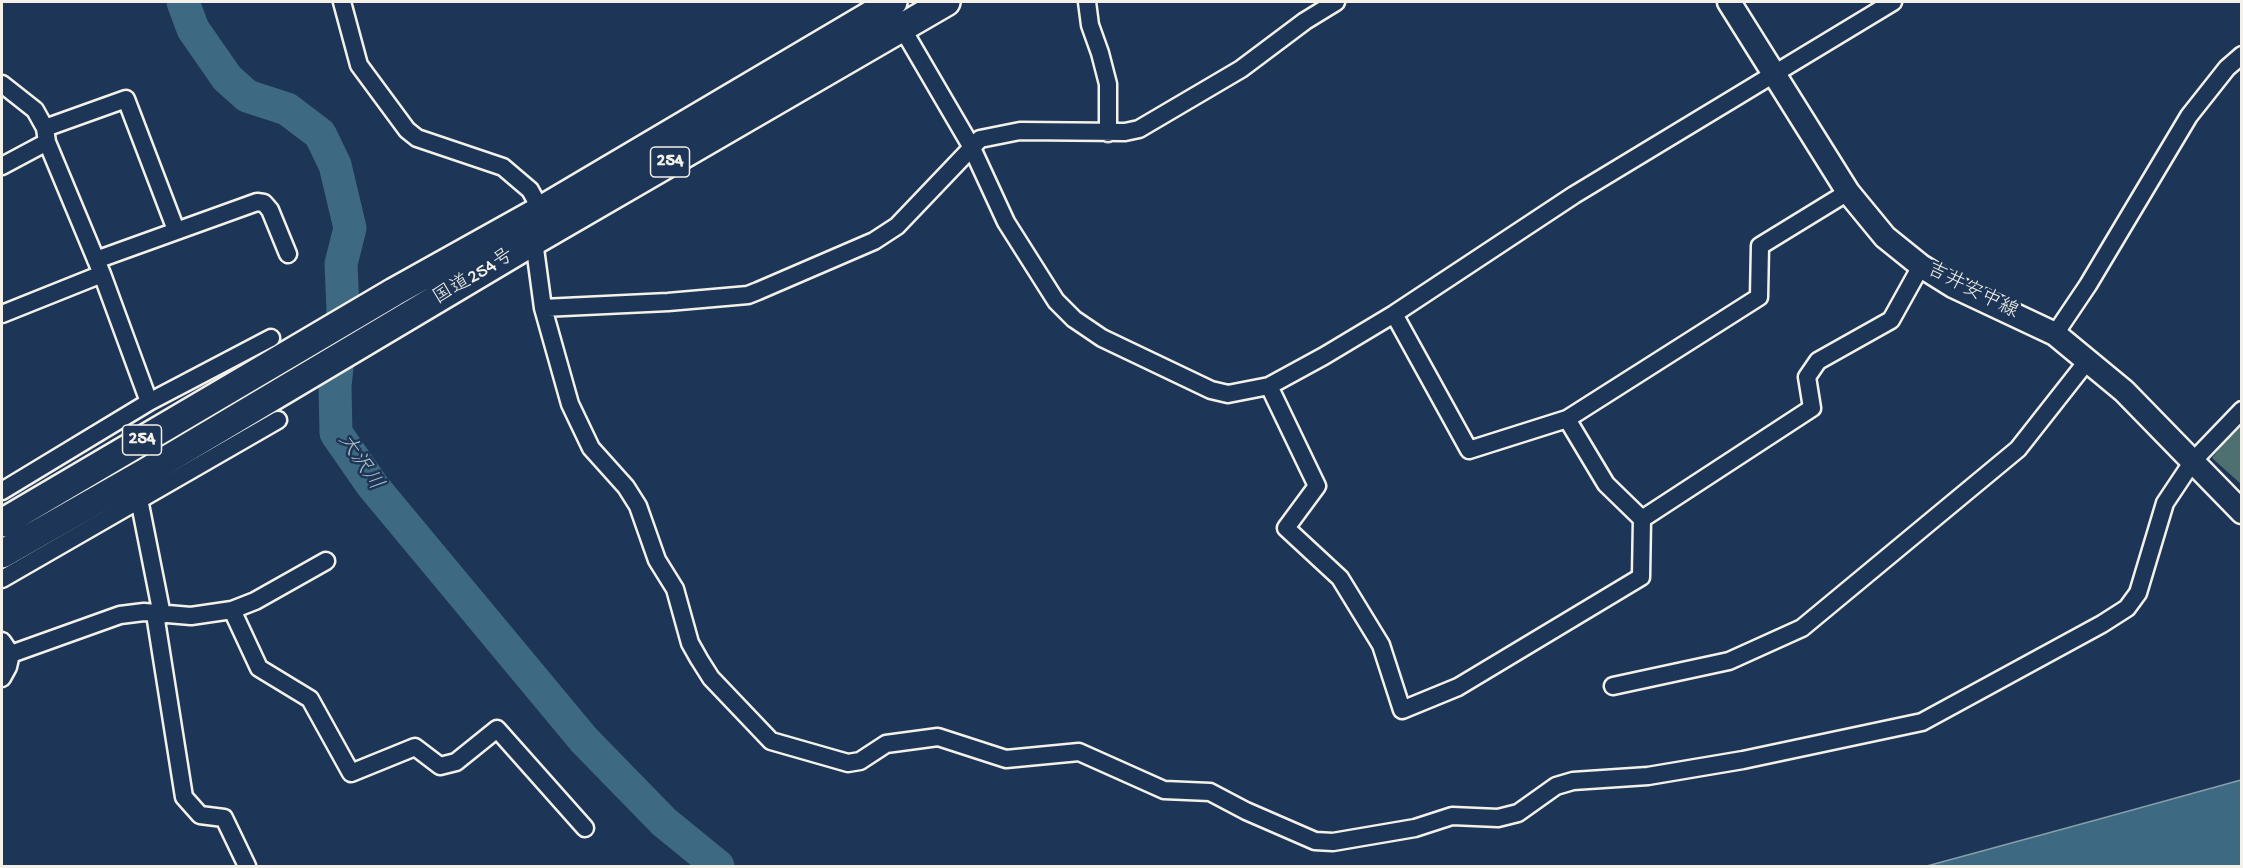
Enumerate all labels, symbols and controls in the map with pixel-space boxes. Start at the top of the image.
road number: 254 [650,147,690,177]
street label: 国道254号 [429,245,519,311]
street label: 吉井安中線 [1922,259,2022,325]
road number: 254 [122,425,162,455]
water label: 大沢川 [331,430,387,496]

